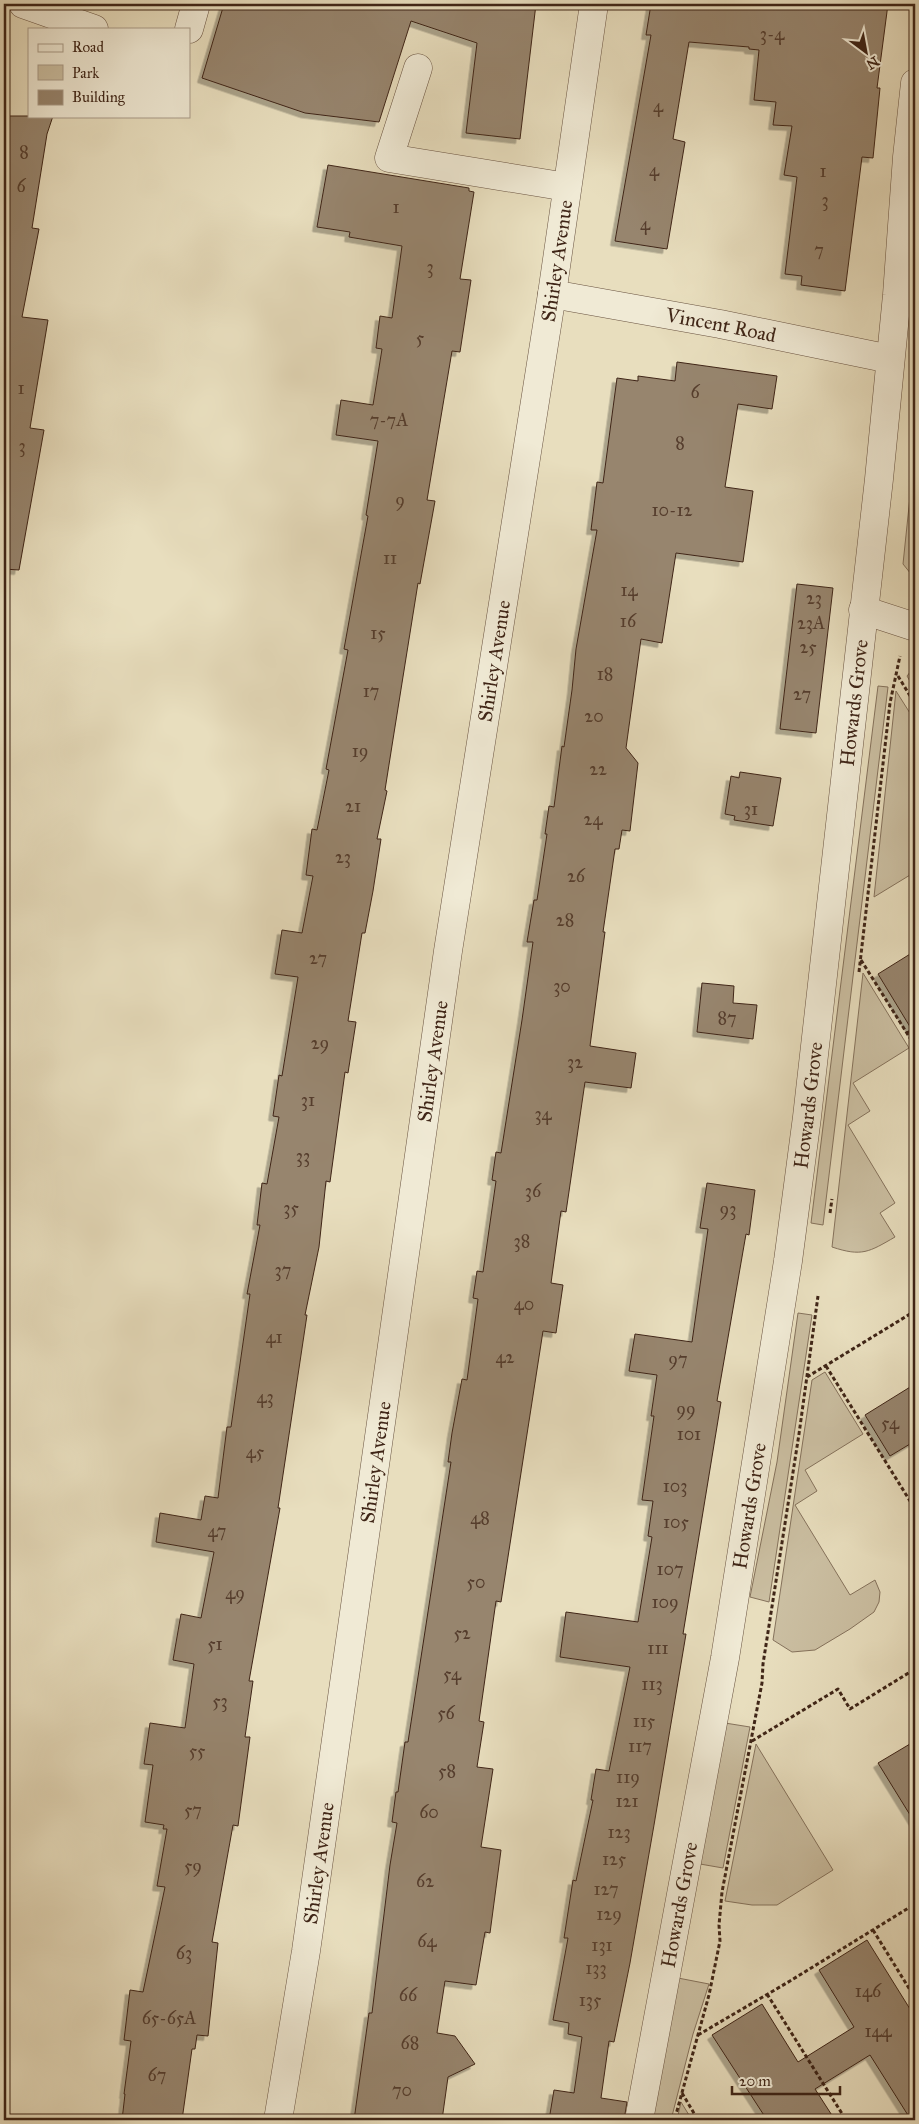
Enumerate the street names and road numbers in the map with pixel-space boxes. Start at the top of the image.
street label: Shirley Avenue [536,198,577,324]
street label: Vincent Road [663,302,778,347]
street label: Shirley Avenue [472,598,515,724]
street label: Howards Grove [835,638,873,768]
street label: Shirley Avenue [412,999,453,1124]
street label: Howards Grove [788,1040,827,1170]
street label: Shirley Avenue [355,1400,396,1525]
street label: Howards Grove [727,1441,771,1571]
street label: Shirley Avenue [298,1801,339,1926]
street label: Howards Grove [656,1840,703,1970]

